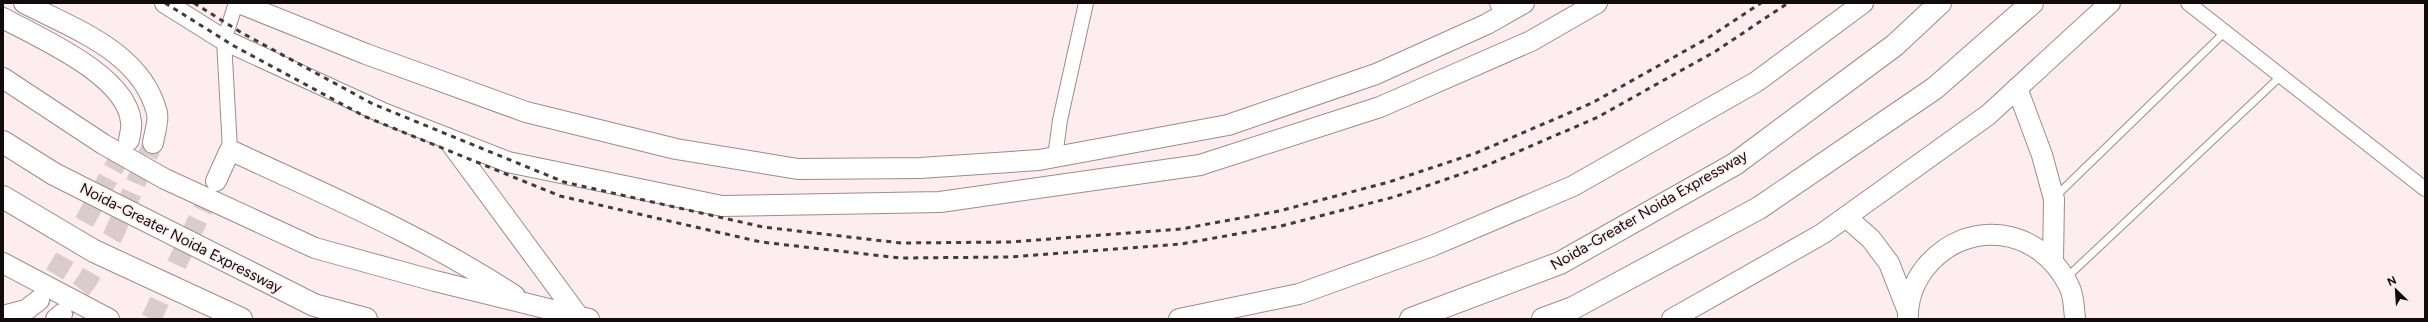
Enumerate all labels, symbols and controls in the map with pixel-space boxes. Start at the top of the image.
street label: Noida-Greater Noida Expressway [1547,146,1751,274]
street label: Noida-Greater Noida Expressway [77,179,285,297]
north arrow [2376,270,2416,310]
text: N [2385,274,2399,289]

